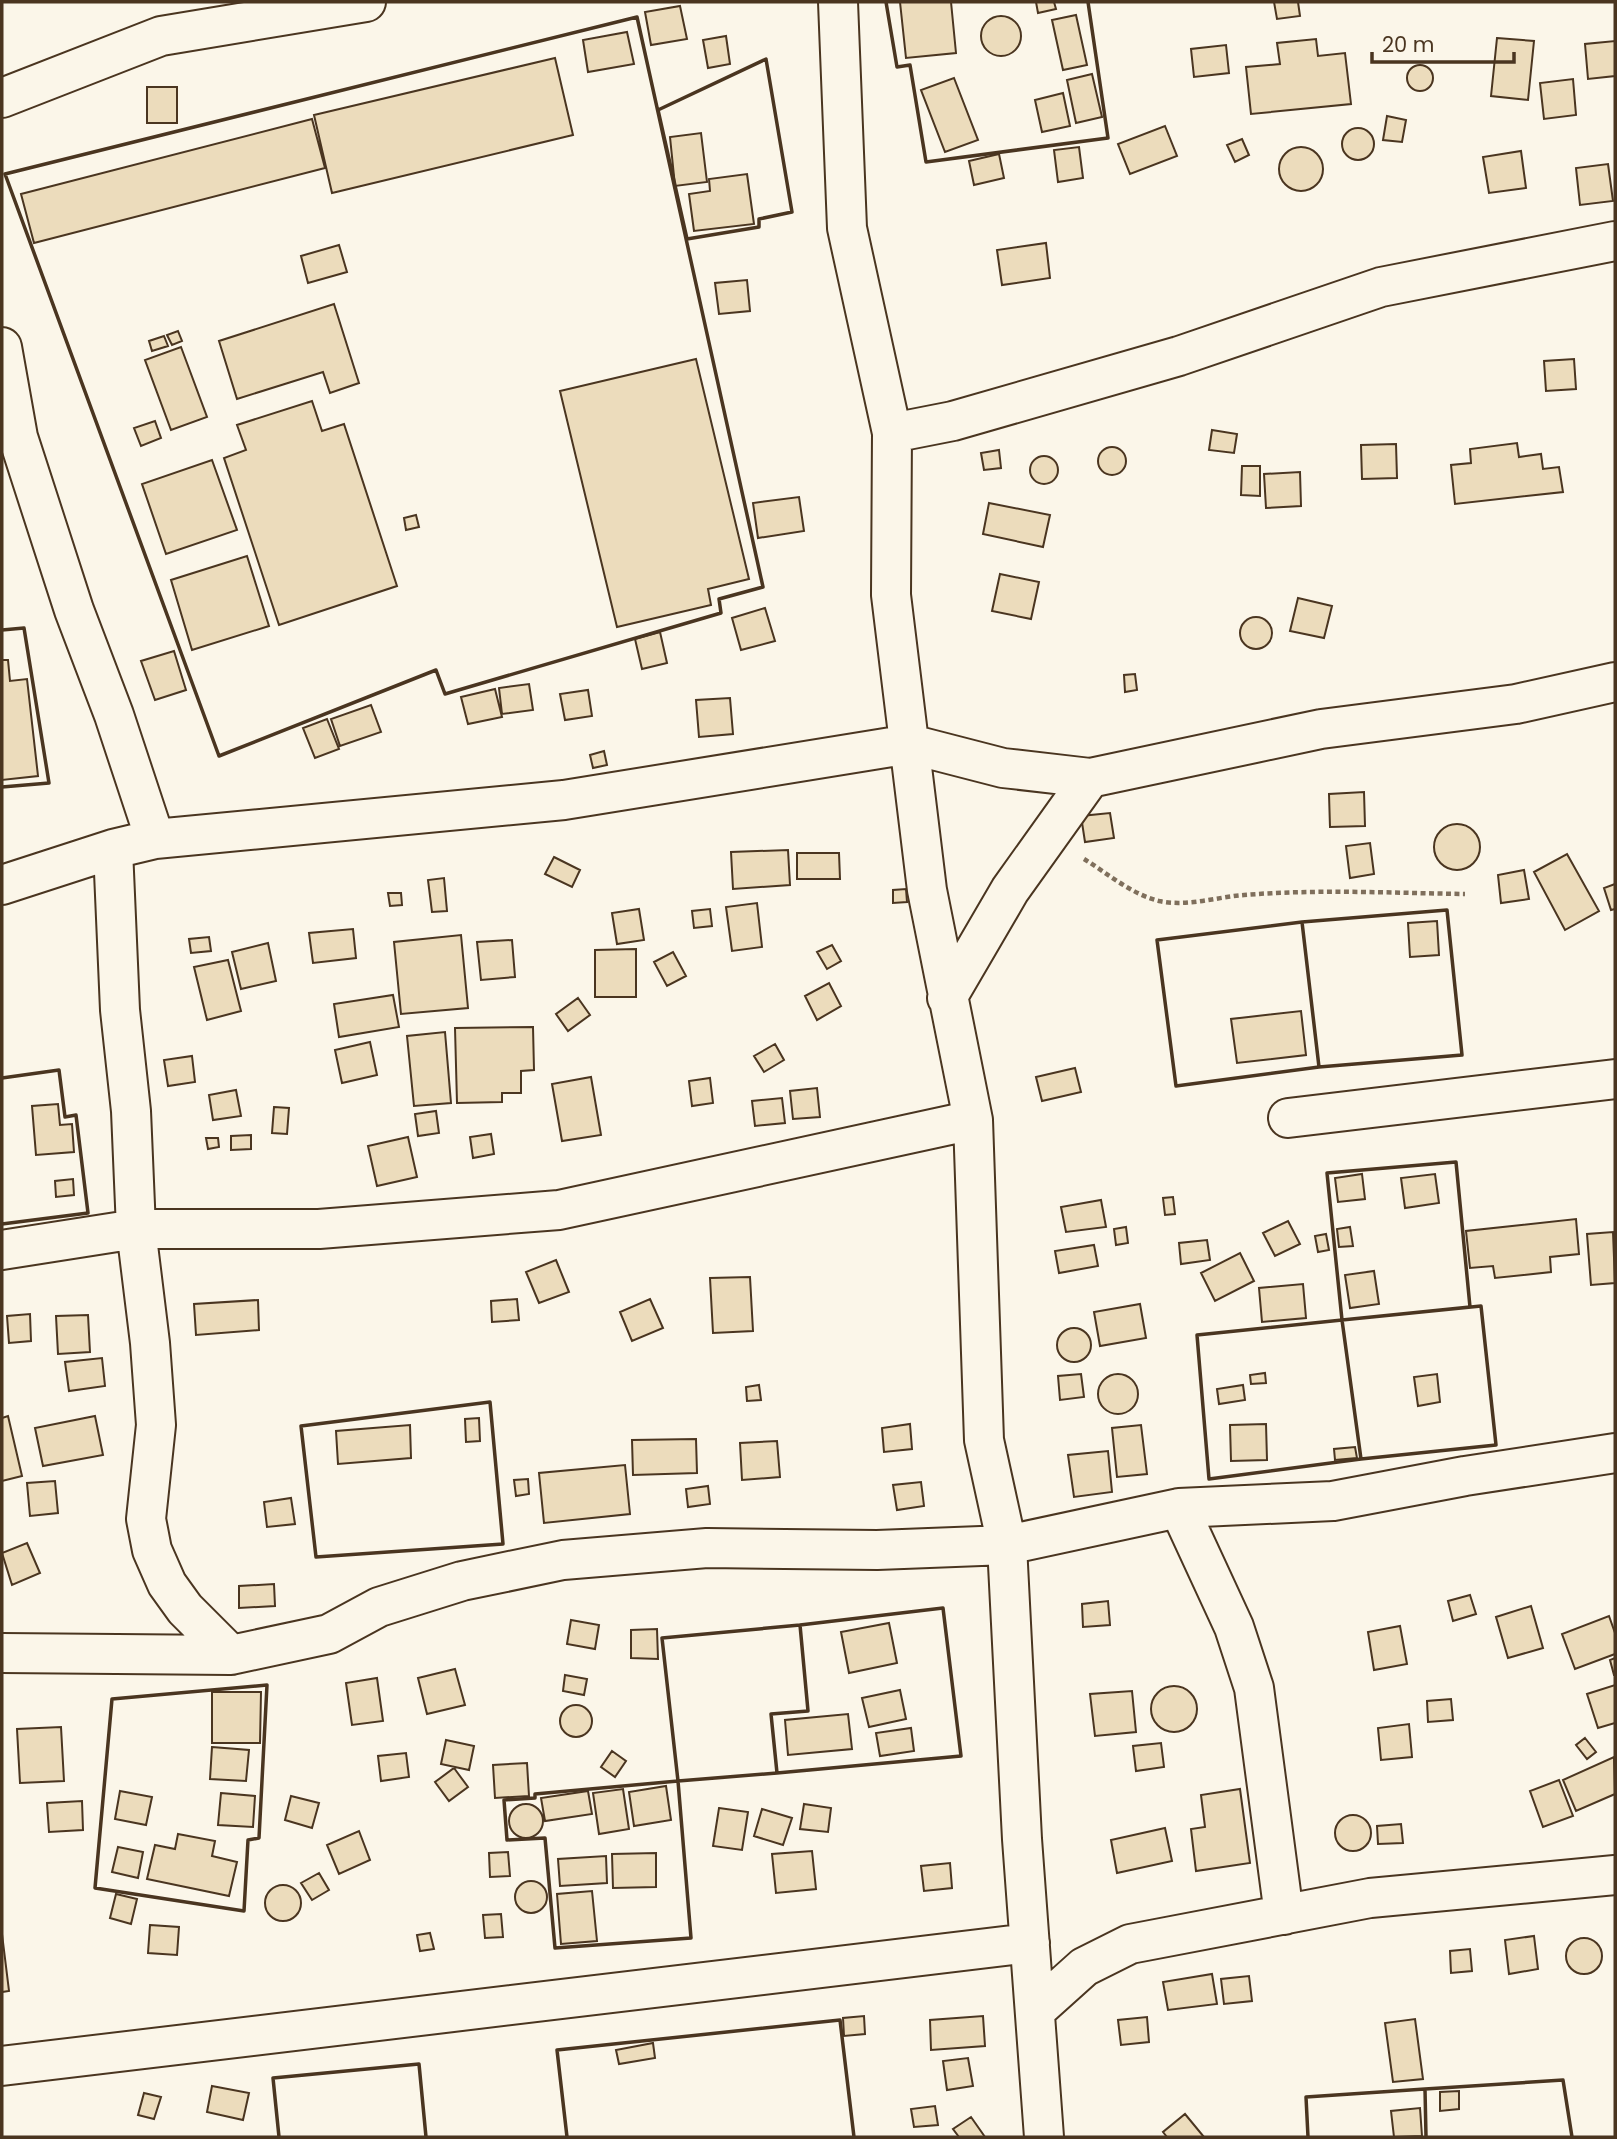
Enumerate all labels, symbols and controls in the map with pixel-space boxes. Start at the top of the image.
scale bar [1372,21,1514,65]
text: 20 m [1382,30,1435,59]

